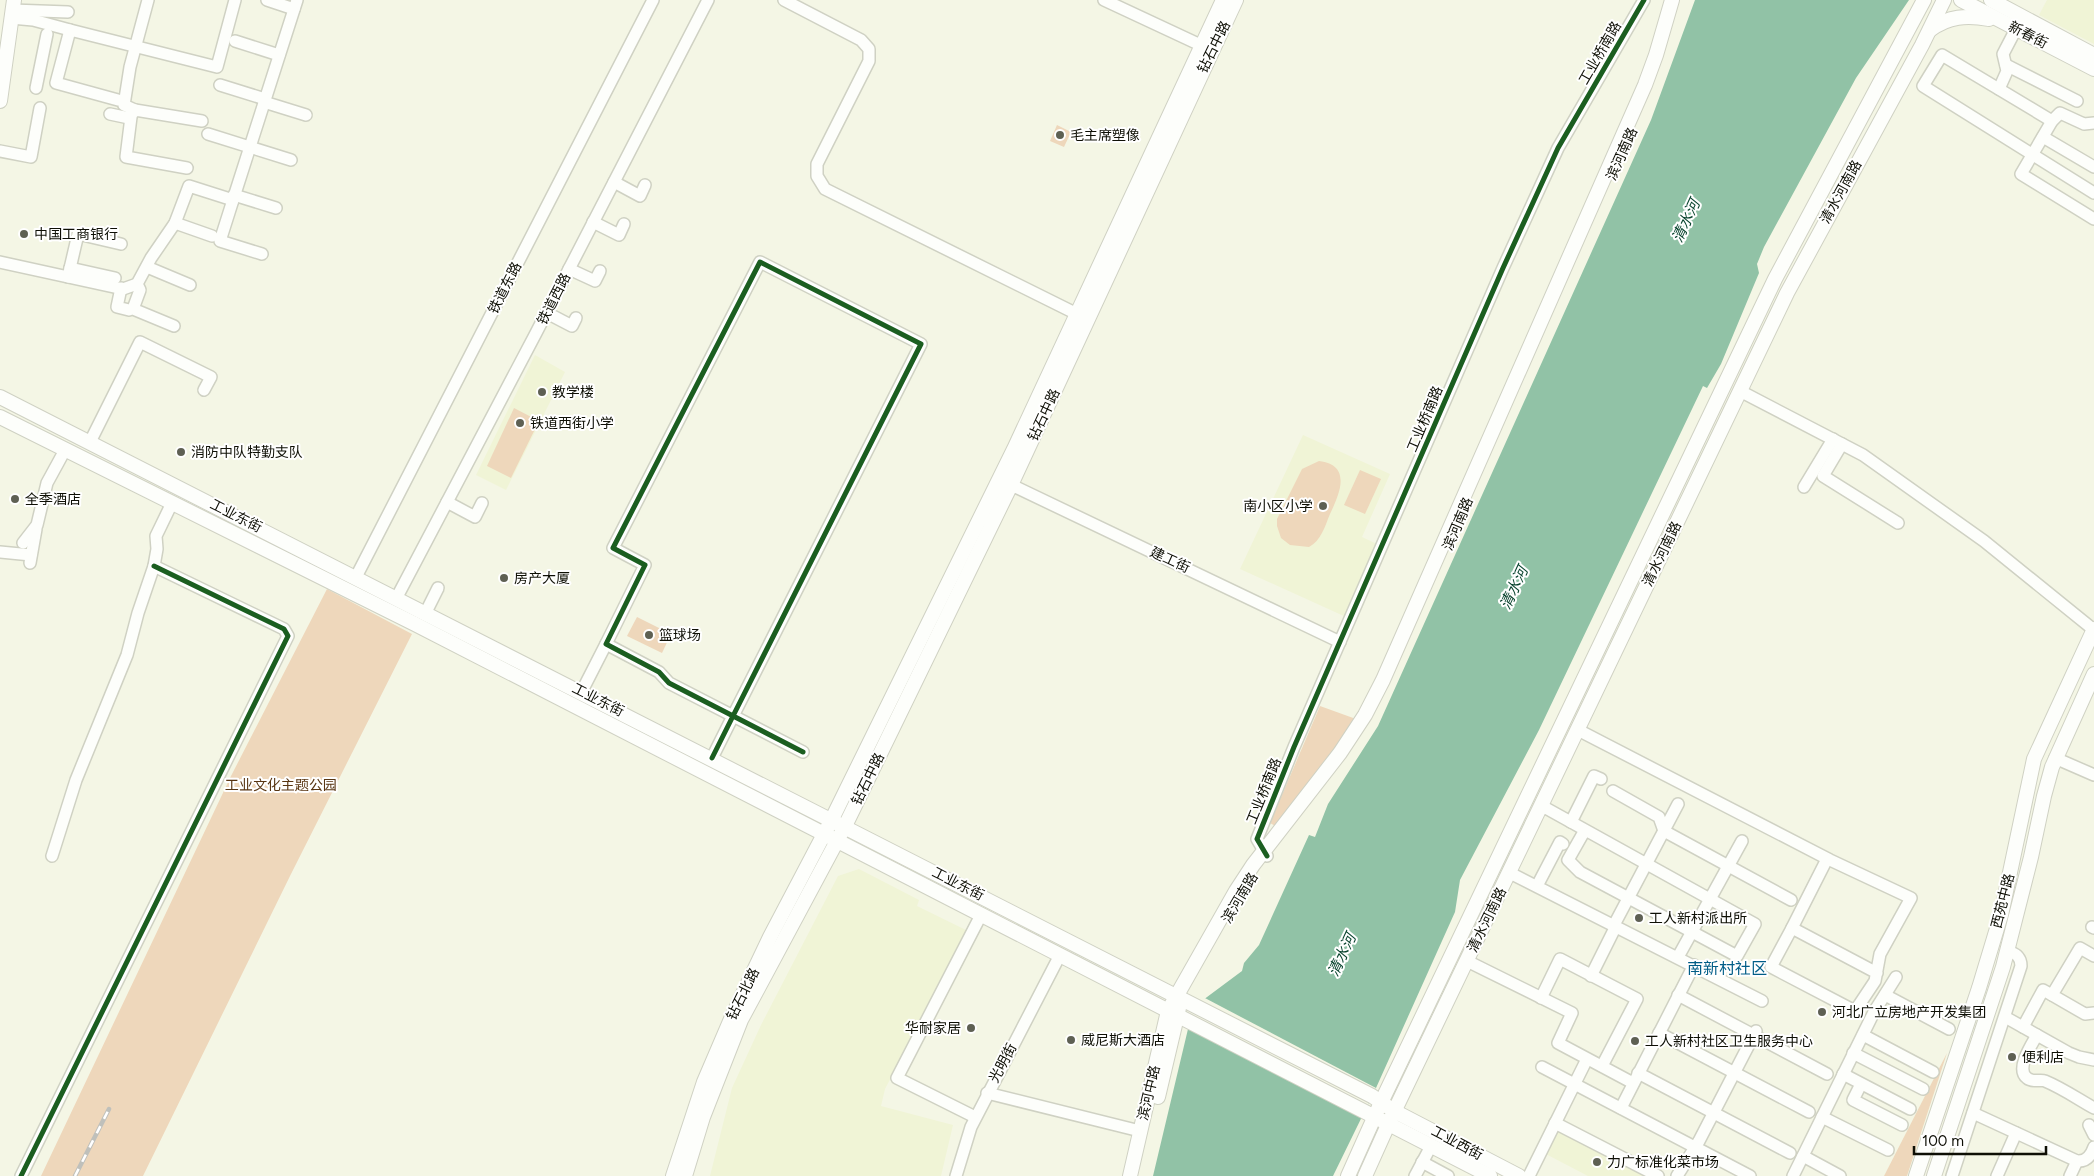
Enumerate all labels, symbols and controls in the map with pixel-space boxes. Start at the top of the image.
street label: 钻石中路 [1194,18,1234,76]
street label: 工业桥南路 [1575,18,1625,88]
street label: 新春街 [2005,18,2051,52]
street label: 滨河南路 [1603,125,1641,183]
place label: 毛主席塑像 [1070,127,1140,144]
marker: 毛主席塑像 [1054,129,1066,141]
street label: 清水河南路 [1817,157,1865,227]
water label: 清水河 [1668,194,1705,245]
place label: 中国工商银行 [34,226,118,243]
marker: 中国工商银行 [18,228,30,240]
street label: 铁道东路 [485,259,525,317]
street label: 铁道西路 [534,270,574,328]
street label: 工业桥南路 [1404,383,1446,455]
place label: 教学楼 [552,384,594,401]
marker: 教学楼 [536,386,548,398]
street label: 钻石中路 [1024,386,1064,444]
place label: 铁道西街小学 [530,415,614,432]
marker: 铁道西街小学 [514,417,526,429]
place label: 消防中队特勤支队 [191,444,303,461]
marker: 消防中队特勤支队 [175,446,187,458]
place label: 全季酒店 [25,491,81,508]
marker: 全季酒店 [9,493,21,505]
street label: 滨河南路 [1439,495,1477,553]
street label: 工业东街 [207,496,265,536]
place label: 南小区小学 [1243,498,1313,515]
marker: 南小区小学 [1317,500,1329,512]
street label: 清水河南路 [1639,519,1685,589]
street label: 建工街 [1147,543,1193,577]
water label: 清水河 [1496,561,1533,612]
place label: 房产大厦 [514,570,570,587]
marker: 房产大厦 [498,572,510,584]
place label: 篮球场 [659,627,701,644]
marker: 篮球场 [643,629,655,641]
street label: 工业东街 [569,680,627,720]
street label: 钻石中路 [848,750,888,808]
street label: 工业桥南路 [1243,755,1285,827]
park label: 工业文化主题公园 [225,777,337,794]
street label: 工业东街 [929,864,987,904]
street label: 滨河南路 [1218,870,1262,926]
street label: 西苑中路 [1988,872,2018,930]
street label: 清水河南路 [1464,885,1510,955]
place label: 工人新村派出所 [1649,910,1747,927]
marker: 工人新村派出所 [1633,912,1645,924]
water label: 清水河 [1324,928,1361,979]
district label: 南新村社区 [1687,959,1767,978]
street label: 钻石北路 [723,965,763,1023]
place label: 河北广立房地产开发集团 [1832,1004,1986,1021]
marker: 河北广立房地产开发集团 [1816,1006,1828,1018]
place label: 华耐家居 [905,1020,961,1037]
marker: 华耐家居 [965,1022,977,1034]
place label: 威尼斯大酒店 [1081,1032,1165,1049]
place label: 工人新村社区卫生服务中心 [1645,1033,1813,1050]
marker: 威尼斯大酒店 [1065,1034,1077,1046]
marker: 工人新村社区卫生服务中心 [1629,1035,1641,1047]
street label: 光明街 [986,1040,1020,1086]
place label: 便利店 [2022,1049,2064,1066]
marker: 便利店 [2006,1051,2018,1063]
street label: 滨河中路 [1134,1064,1164,1122]
street label: 工业西街 [1428,1122,1486,1164]
scale bar [1914,1124,2046,1156]
text: 100 m [1922,1132,1964,1150]
place label: 力广标准化菜市场 [1607,1154,1719,1171]
marker: 力广标准化菜市场 [1591,1156,1603,1168]

